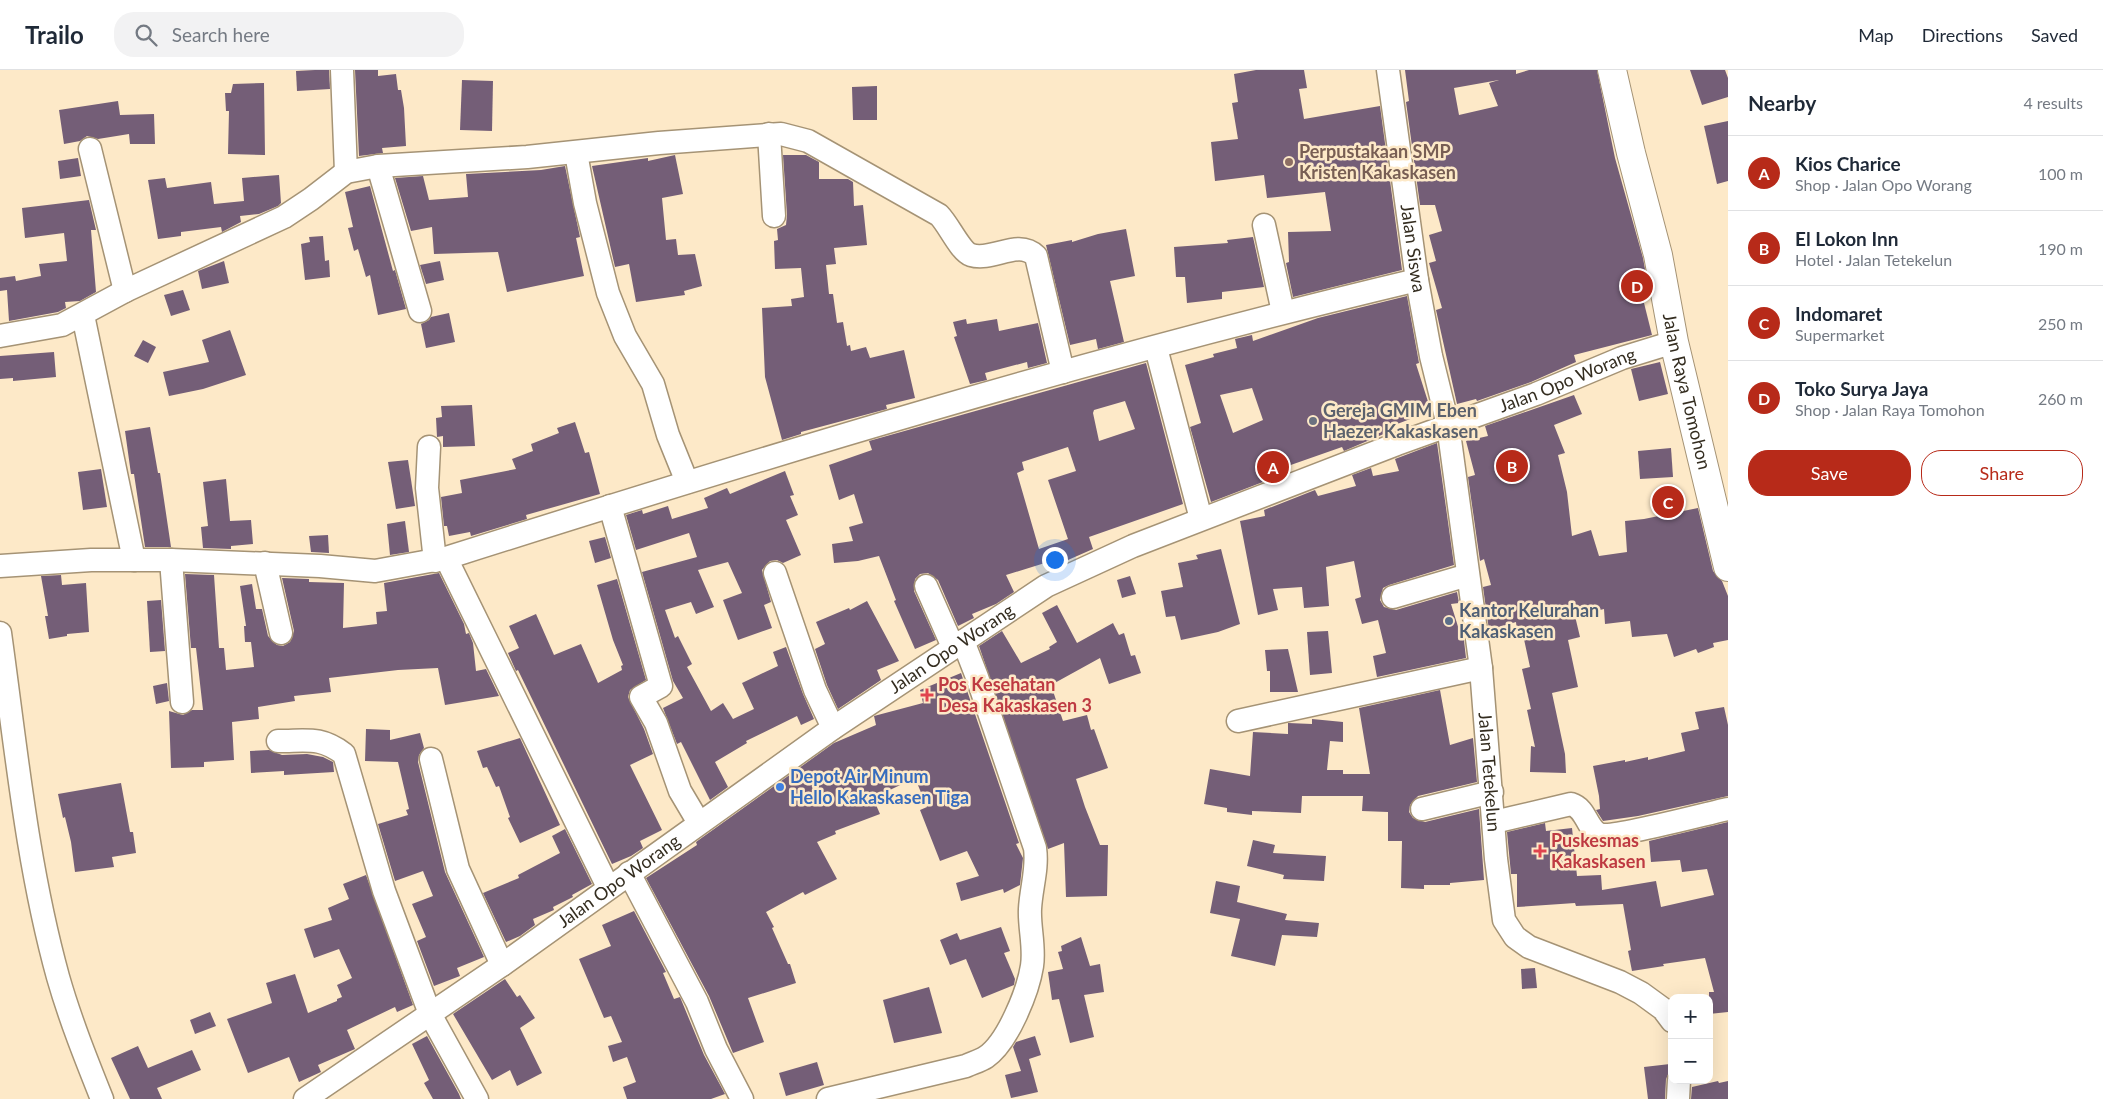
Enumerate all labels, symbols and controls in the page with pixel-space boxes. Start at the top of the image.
search box [114,12,464,57]
text: Trailo [25,20,84,49]
icon: search [132,21,160,49]
text: Search here [172,23,270,46]
text: Map [1858,24,1894,46]
text: Directions [1922,24,2003,46]
text: Saved [2031,24,2078,46]
text: Nearby [1748,90,1816,115]
text: 4 results [2023,93,2083,112]
place label: Perpustakaan SMP Kristen Kakaskasen [1299,140,1456,183]
text: Kios Charice [1795,152,1901,175]
marker: Perpustakaan SMP Kristen Kakaskasen [1283,156,1295,168]
text: A [1758,164,1770,183]
text: 100 m [2038,164,2083,183]
text: Shop · Jalan Opo Worang [1795,175,1972,194]
street label: Jalan Siswa [1397,203,1431,294]
text: El Lokon Inn [1795,227,1898,250]
text: B [1759,239,1769,258]
text: 190 m [2038,239,2083,258]
text: Hotel · Jalan Tetekelun [1795,250,1952,269]
pin: D [1621,267,1653,305]
text: Indomaret [1795,302,1882,325]
street label: Jalan Raya Tomohon [1659,311,1716,472]
text: C [1759,314,1769,333]
text: 250 m [2038,314,2083,333]
text: Supermarket [1795,325,1884,344]
street label: Jalan Opo Worang [1496,342,1638,416]
text: Toko Surya Jaya [1795,377,1928,400]
text: D [1758,389,1770,408]
text: 260 m [2038,389,2083,408]
place label: Gereja GMIM Eben Haezer Kakaskasen [1323,399,1478,442]
text: Shop · Jalan Raya Tomohon [1795,400,1985,419]
marker: Gereja GMIM Eben Haezer Kakaskasen [1307,415,1319,427]
pin: B [1496,447,1528,485]
pin: A [1257,448,1289,486]
button: Save [1748,450,1911,496]
button: Share [1921,450,2083,496]
pin: C [1652,483,1684,521]
your location [1042,547,1068,573]
street label: Jalan Opo Worang [884,599,1018,698]
place label: Kantor Kelurahan Kakaskasen [1459,599,1599,642]
marker: Kantor Kelurahan Kakaskasen [1443,615,1455,627]
place label: Pos Kesehatan Desa Kakaskasen 3 [938,673,1092,716]
marker: Pos Kesehatan Desa Kakaskasen 3 [920,688,934,702]
street label: Jalan Tetekelun [1475,711,1506,833]
place label: Depot Air Minum Hello Kakaskasen Tiga [790,765,969,808]
marker: Depot Air Minum Hello Kakaskasen Tiga [774,781,786,793]
street label: Jalan Opo Worang [553,829,684,932]
place label: Puskesmas Kakaskasen [1551,829,1646,872]
marker: Puskesmas Kakaskasen [1533,844,1547,858]
map controls [1668,994,1713,1084]
button: + [1668,994,1713,1039]
button: − [1668,1039,1713,1084]

